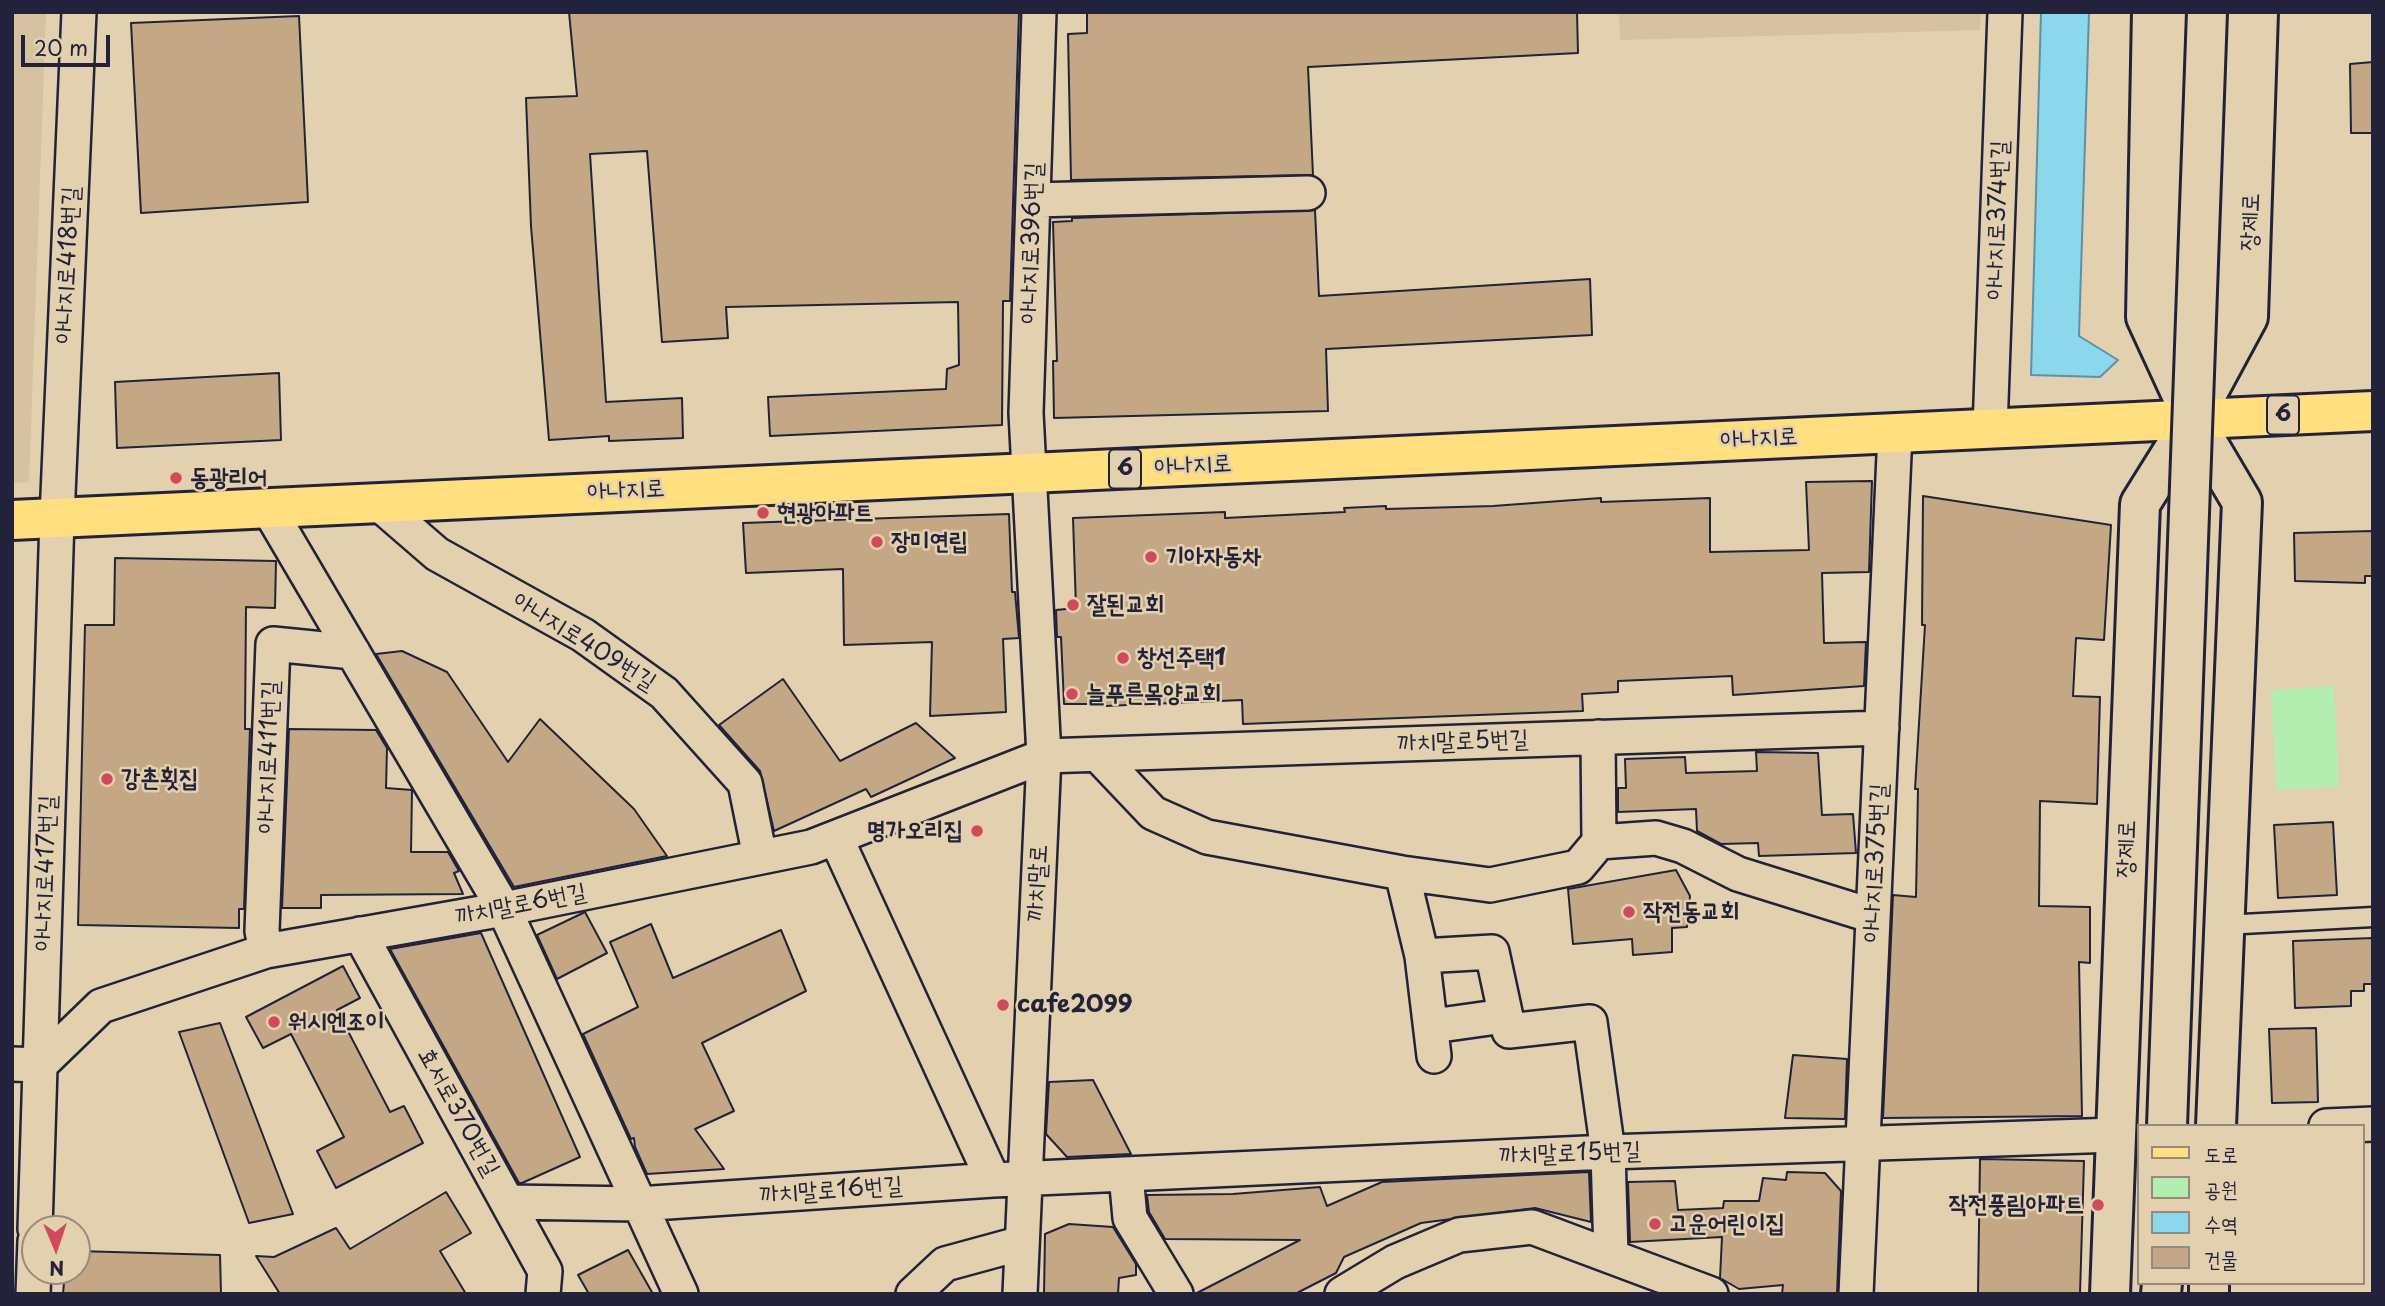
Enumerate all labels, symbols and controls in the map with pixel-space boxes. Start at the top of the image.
scale bar [24,21,114,65]
text: 20 m [34,31,88,63]
street label: 아나지로374번길 [1981,140,2015,300]
street label: 아나지로396번길 [1015,162,1049,324]
street label: 아나지로418번길 [49,186,87,344]
street label: 장제로 [2236,193,2266,251]
road number: 6 [2267,396,2299,434]
street label: 아나지로 [1720,423,1798,455]
road number: 6 [1109,449,1141,489]
street label: 아나지로 [1154,450,1232,482]
place label: 동광리어 [190,464,267,492]
marker: 동광리어 [168,470,184,486]
street label: 아나지로 [587,475,665,507]
place label: 현광아파트 [777,499,874,527]
marker: 현광아파트 [755,505,771,521]
place label: 장미연립 [891,528,968,556]
marker: 장미연립 [869,534,885,550]
place label: 기아자동차 [1165,543,1262,571]
marker: 기아자동차 [1143,549,1159,565]
street label: 아나지로409번길 [507,587,661,697]
place label: 잘된교회 [1087,591,1164,619]
marker: 잘된교회 [1065,597,1081,613]
place label: 창선주택1 [1137,644,1226,672]
marker: 창선주택1 [1115,650,1131,666]
street label: 아나지로411번길 [252,680,286,834]
place label: 늘푸른목양교회 [1086,680,1221,708]
marker: 늘푸른목양교회 [1064,686,1080,702]
street label: 까치말로5번길 [1397,725,1529,759]
place label: 강촌횟집 [121,765,198,793]
marker: 강촌횟집 [99,771,115,787]
street label: 아나지로375번길 [1857,783,1895,943]
street label: 아나지로417번길 [29,794,63,952]
place label: 명가오리집 [866,817,963,845]
street label: 장제로 [2112,820,2142,878]
marker: 명가오리집 [969,823,985,839]
street label: 까치말로 [1022,844,1054,922]
street label: 까치말로6번길 [453,878,589,932]
place label: 작전동교회 [1643,898,1740,926]
marker: 작전동교회 [1621,904,1637,920]
place label: cafe2099 [1017,991,1133,1019]
marker: cafe2099 [995,997,1011,1013]
place label: 워시엔조이 [288,1008,385,1036]
marker: 워시엔조이 [266,1014,282,1030]
street label: 효서로370번길 [411,1043,505,1181]
legend [2136,1124,2364,1285]
street label: 까치말로15번길 [1498,1137,1642,1171]
text: 도로 [2204,1137,2238,1169]
street label: 까치말로16번길 [758,1172,904,1210]
text: 공원 [2204,1172,2238,1204]
place label: 작전풍림아파트 [1949,1191,2084,1219]
marker: 작전풍림아파트 [2090,1197,2106,1213]
text: 수역 [2204,1207,2238,1239]
place label: 고운어린이집 [1669,1210,1785,1238]
north arrow [21,1215,91,1285]
marker: 고운어린이집 [1647,1216,1663,1232]
text: 건물 [2204,1242,2238,1274]
text: N [49,1255,65,1283]

